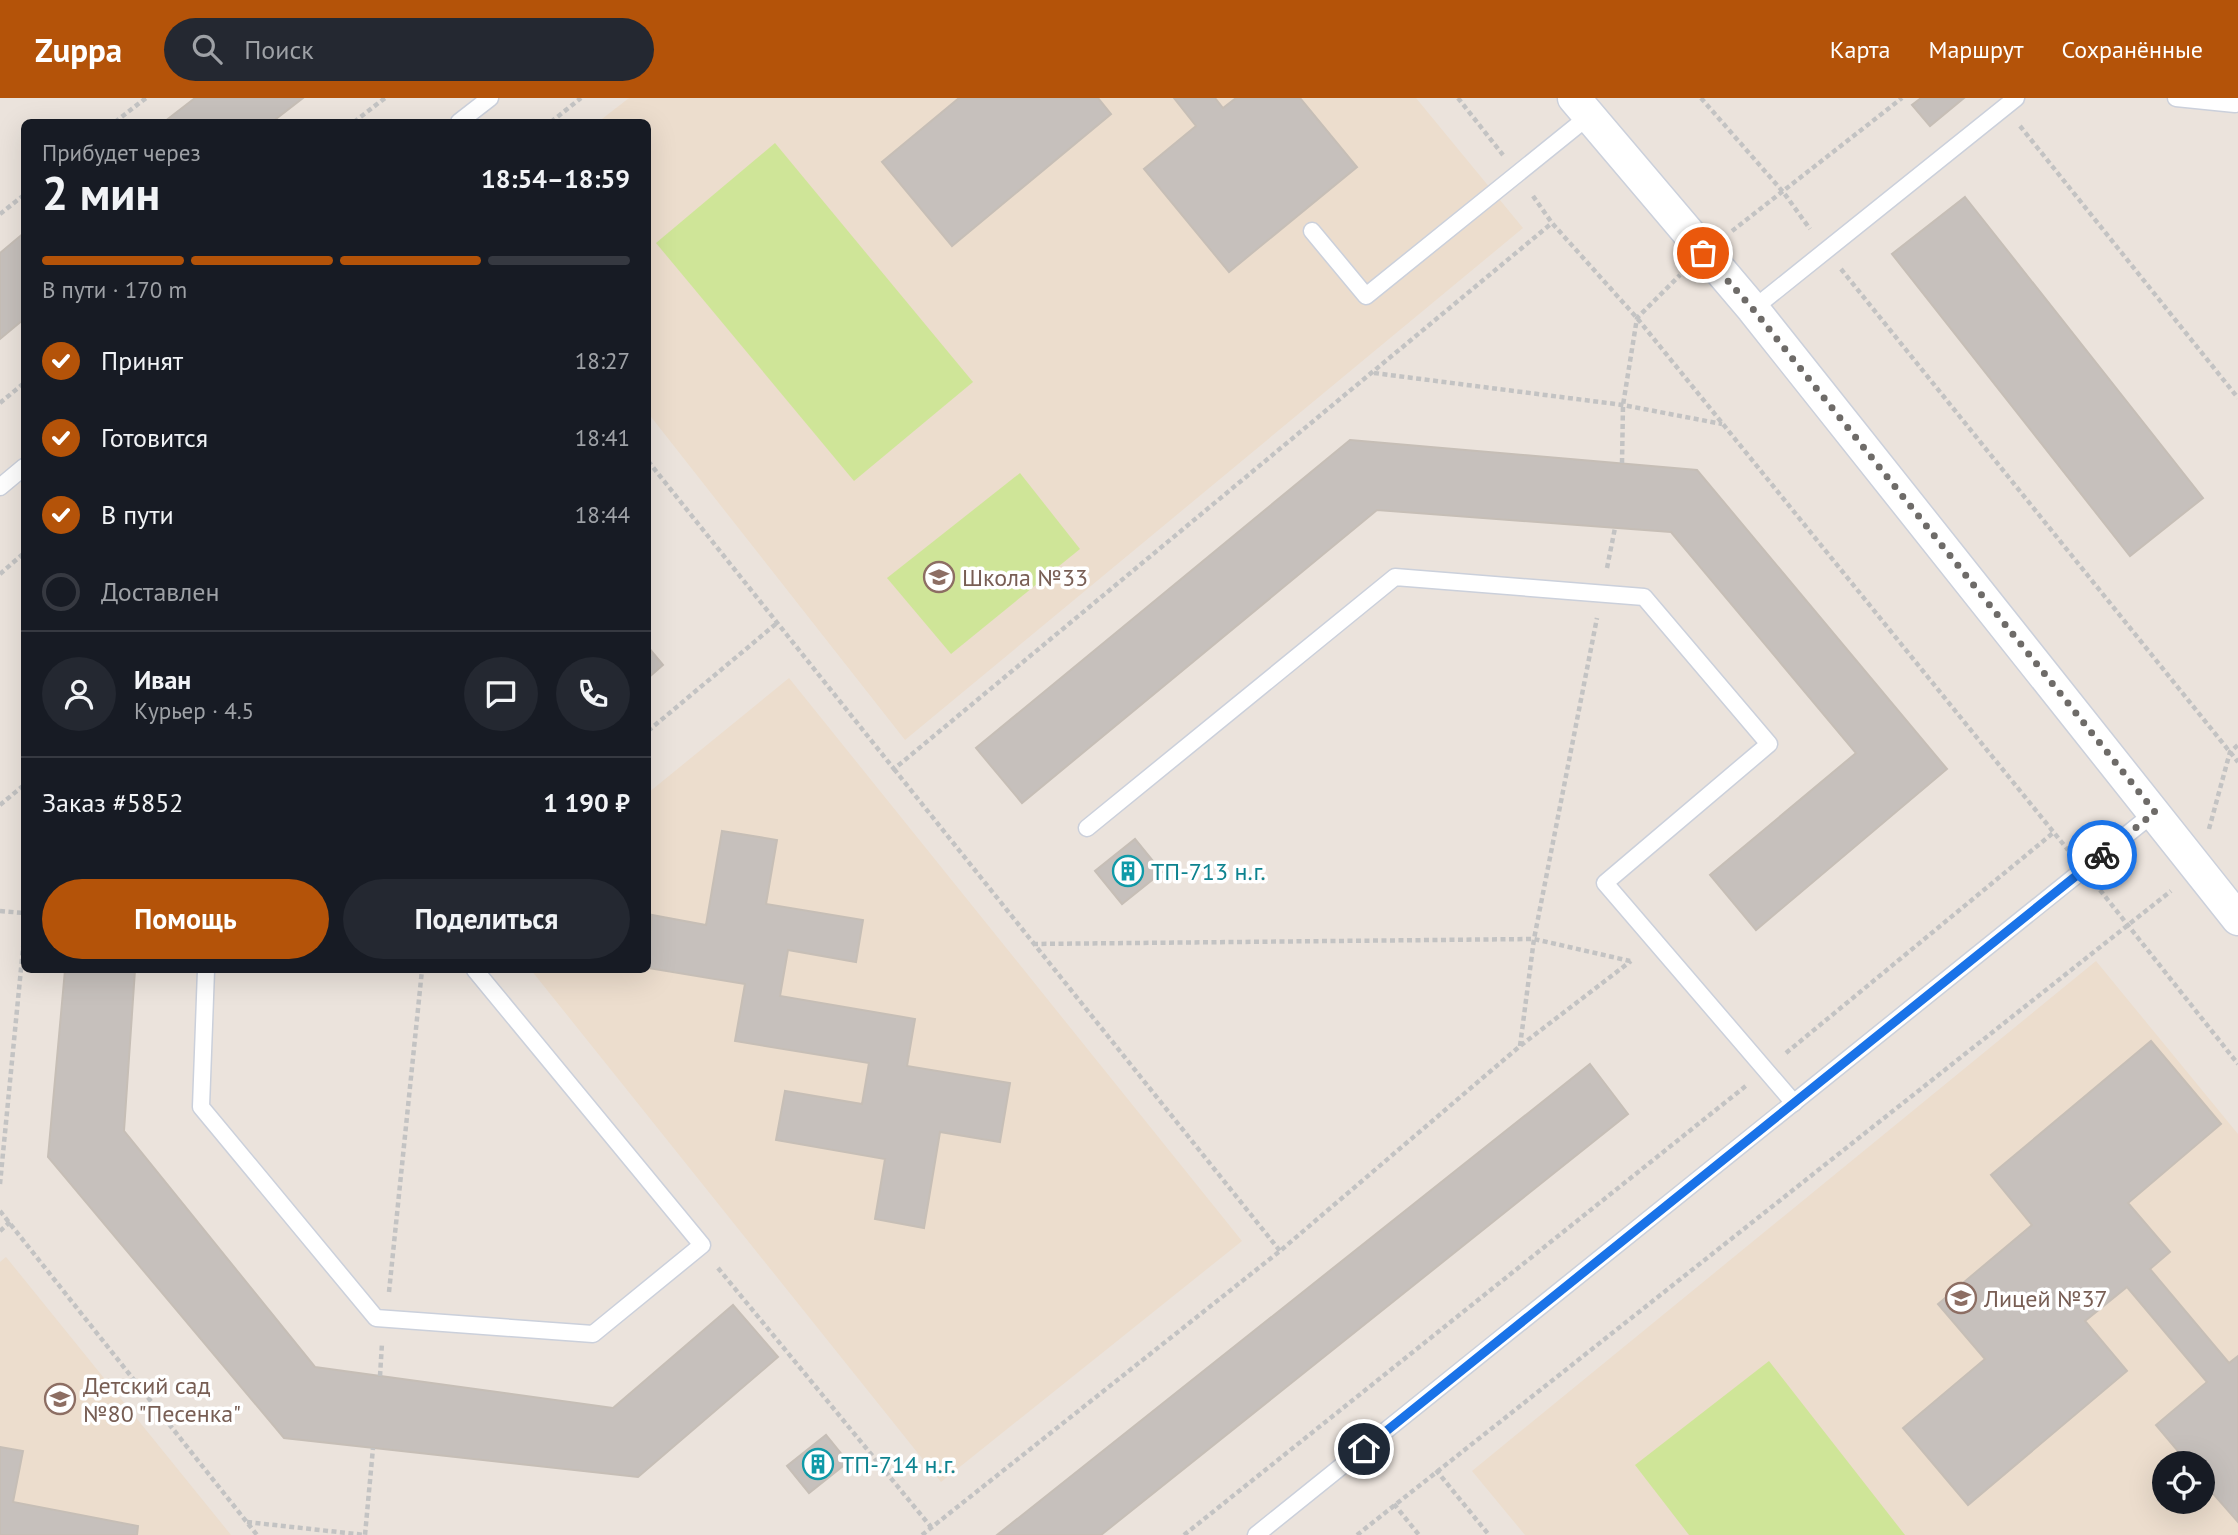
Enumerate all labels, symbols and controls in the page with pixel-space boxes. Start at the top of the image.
search box [164,18,654,81]
text: Zuppa [35,28,122,71]
icon: search [188,30,226,68]
text: Поиск [244,33,314,66]
text: Карта [1830,34,1890,65]
text: Маршрут [1928,34,2023,65]
text: Сохранённые [2061,34,2203,65]
text: Прибудет через [42,138,201,167]
text: 18:54–18:59 [481,162,630,195]
text: 2 мин [42,163,160,223]
pin [1673,223,1733,283]
icon: bag [1684,234,1722,272]
text: В пути · 170 m [42,275,187,304]
icon: check [42,342,80,380]
text: Принят [101,344,183,377]
text: 18:27 [575,346,630,375]
icon: check [42,419,80,457]
text: Готовится [101,421,208,454]
text: 18:41 [575,423,630,452]
icon: check [42,496,80,534]
text: В пути [101,498,174,531]
text: 18:44 [575,500,630,529]
school or university icon: Школа №33 [922,560,956,594]
place label: Школа №33 [962,562,1088,593]
text: Доставлен [101,575,220,608]
button: person [42,657,116,731]
button: chat [464,657,538,731]
button: phone [556,657,630,731]
text: Иван [134,663,191,696]
text: Курьер · 4.5 [134,696,254,725]
text: Заказ #5852 [42,786,184,819]
text: 1 190 ₽ [543,786,630,819]
courier [2067,820,2137,890]
icon: bike [2083,836,2121,874]
building icon: ТП-713 н.г. [1111,854,1145,888]
place label: ТП-713 н.г. [1151,856,1266,887]
button: Помощь [42,879,329,959]
button: Поделиться [343,879,630,959]
school or university icon: Лицей №37 [1944,1281,1978,1315]
place label: Лицей №37 [1983,1283,2108,1314]
place label: Детский сад №80 "Песенка" [83,1370,241,1429]
school or university icon: Детский сад №80 "Песенка" [43,1382,77,1416]
pin [1334,1419,1394,1479]
icon: home [1345,1430,1383,1468]
building icon: ТП-714 н.г. [801,1447,835,1481]
place label: ТП-714 н.г. [841,1449,956,1480]
map controls [2152,1451,2215,1514]
button: locate [2152,1451,2215,1514]

